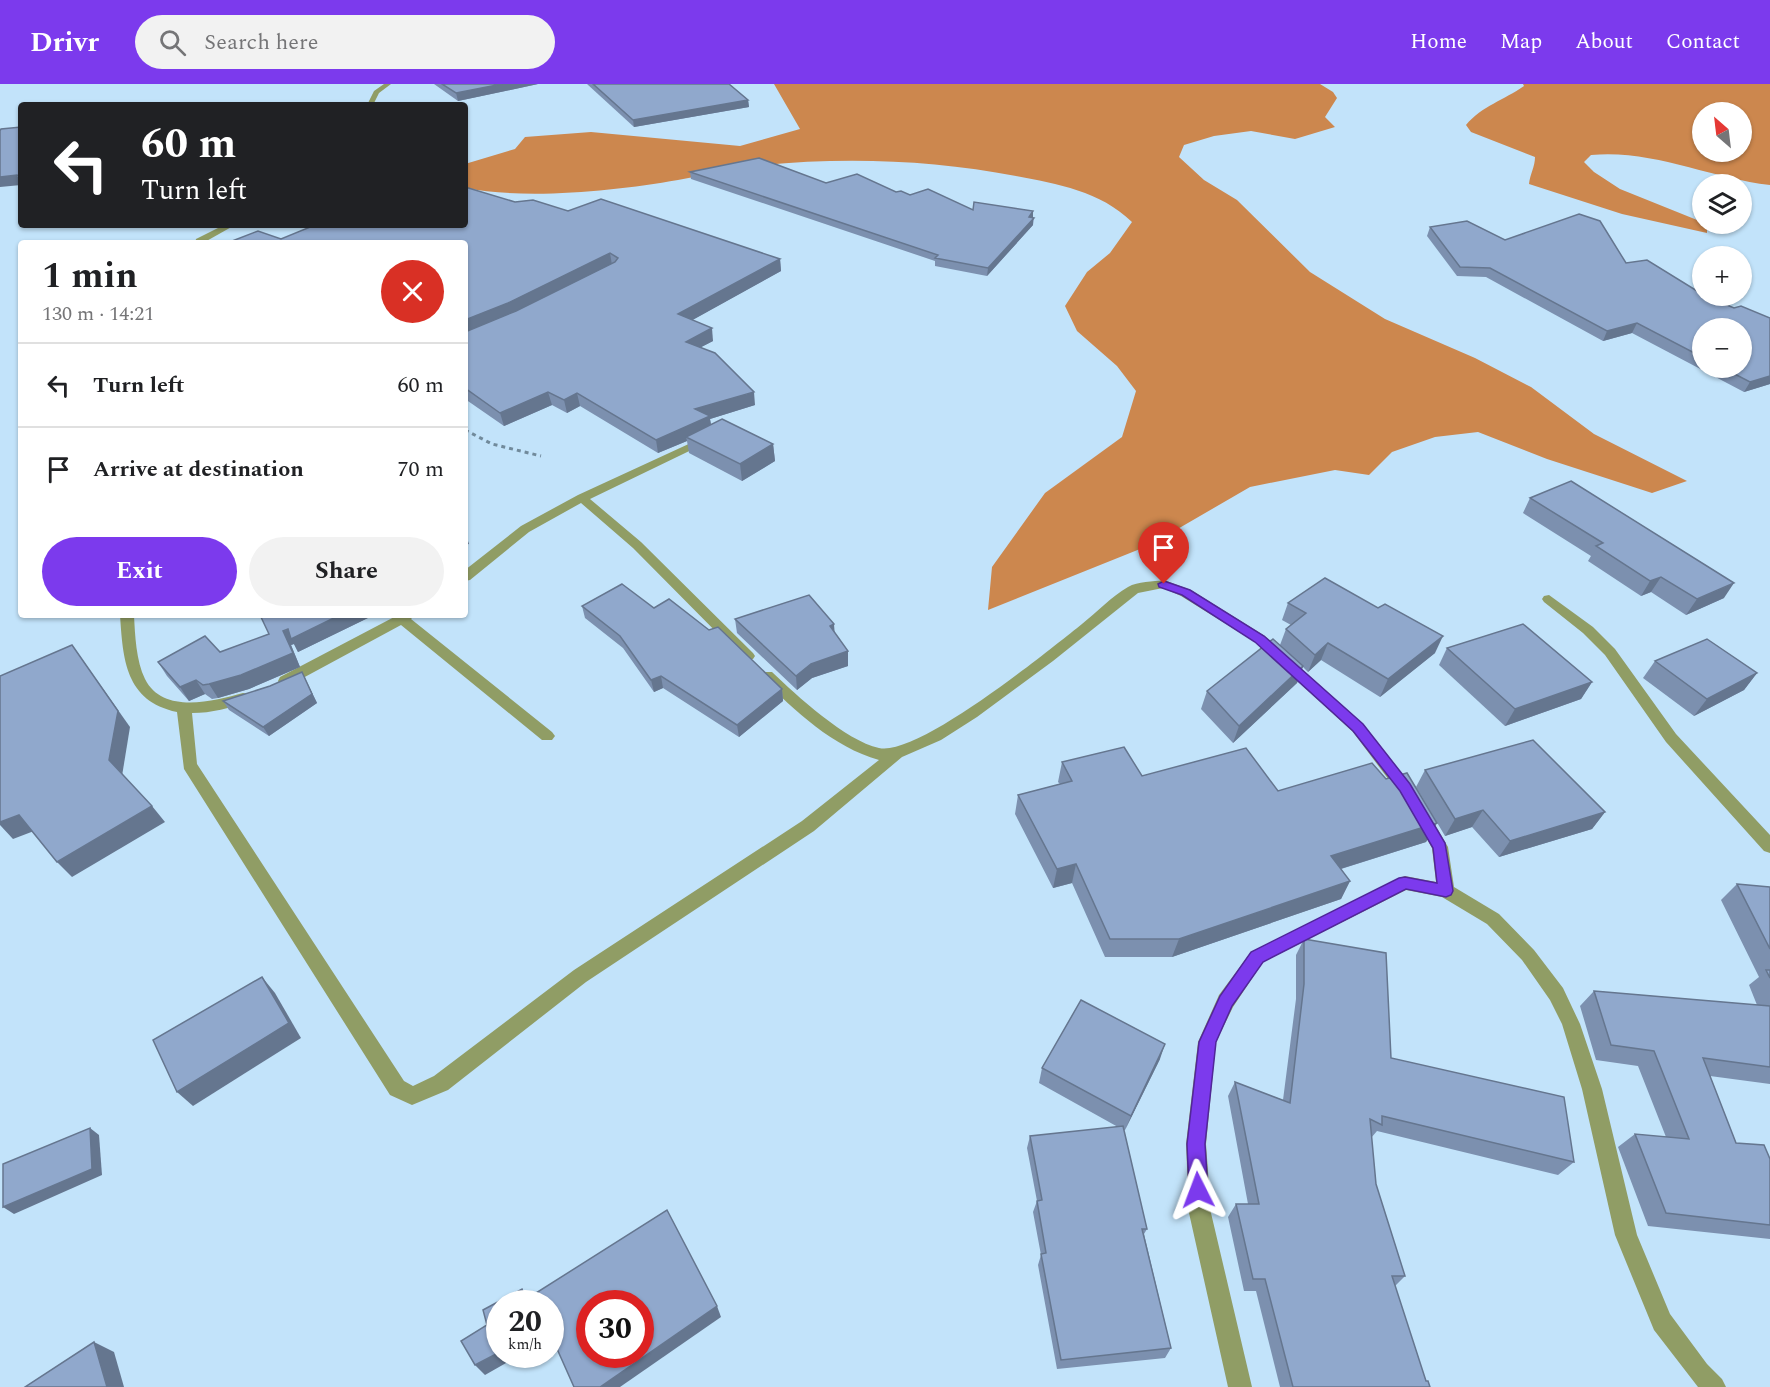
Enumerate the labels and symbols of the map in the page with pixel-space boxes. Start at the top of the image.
north arrow [1692,102,1752,162]
pin [1138,522,1189,584]
position arrow [1166,1158,1230,1222]
speed limit sign: 30 [576,1290,654,1368]

